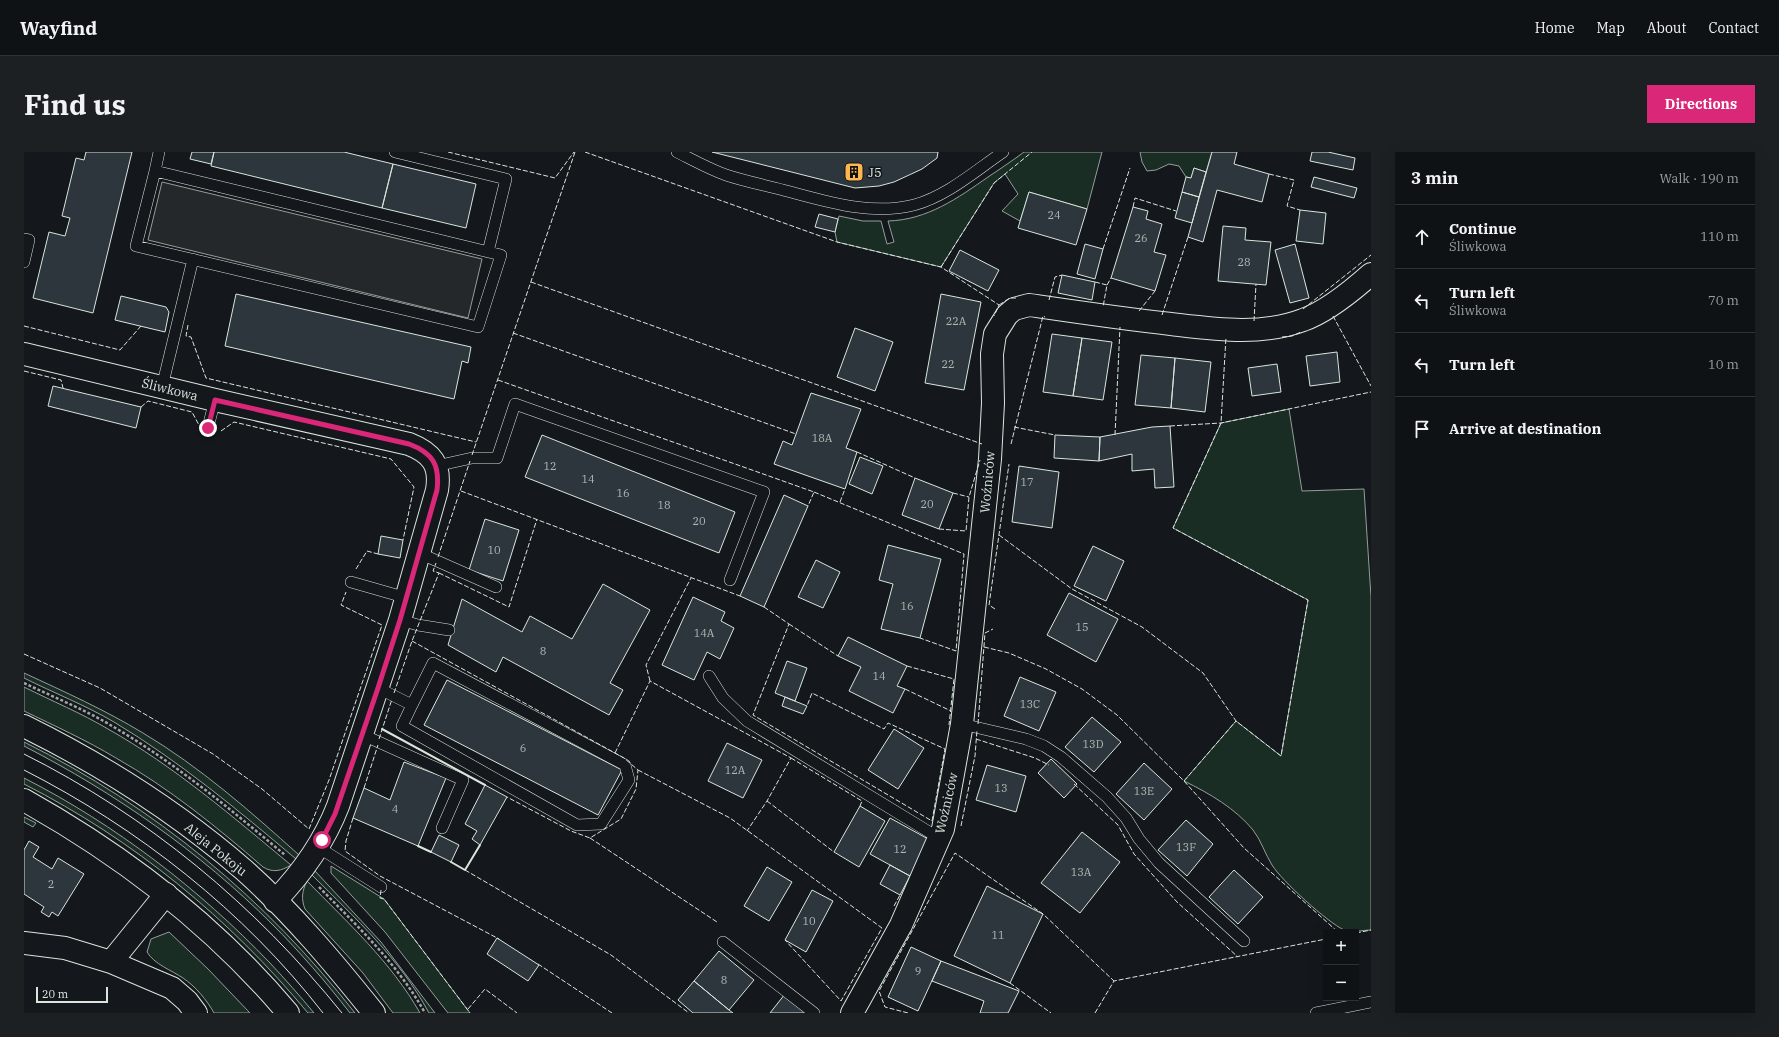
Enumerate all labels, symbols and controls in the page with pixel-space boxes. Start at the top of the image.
text: Wayfind [20,16,97,40]
text: Home [1535,19,1574,37]
text: Map [1596,19,1625,37]
text: About [1647,19,1686,37]
text: Contact [1708,19,1759,37]
button: Directions [1647,85,1755,123]
text: Find us [24,86,126,123]
building icon: J5 [843,161,865,183]
place label: J5 [868,164,882,181]
text: 3 min [1411,167,1459,189]
text: Walk · 190 m [1660,170,1739,187]
house number: 24 [1047,208,1061,222]
text: Continue [1449,219,1516,238]
icon: ahead [1411,226,1433,248]
text: 110 m [1700,228,1739,245]
house number: 26 [1134,231,1148,245]
text: Śliwkowa [1449,238,1506,255]
house number: 28 [1237,255,1251,269]
text: Turn left [1449,283,1515,302]
icon: left [1411,290,1433,312]
text: 70 m [1708,292,1739,309]
text: Śliwkowa [1449,302,1506,319]
house number: 22A [946,314,967,328]
icon: left [1411,354,1433,376]
text: Turn left [1449,355,1515,374]
text: 10 m [1708,356,1739,373]
house number: 22 [941,357,955,371]
street label: Śliwkowa [140,374,200,405]
icon: arrive [1411,418,1433,440]
route end [199,419,217,437]
text: Arrive at destination [1449,419,1601,438]
house number: 18A [812,431,833,445]
street label: Woźniców [976,450,999,514]
house number: 12 [543,459,557,473]
house number: 14 [581,472,595,486]
house number: 17 [1020,475,1034,489]
house number: 16 [616,486,630,500]
house number: 20 [920,497,934,511]
house number: 18 [657,498,671,512]
house number: 20 [692,514,706,528]
house number: 10 [487,543,501,557]
house number: 16 [900,599,914,613]
house number: 15 [1075,620,1089,634]
house number: 14A [694,626,715,640]
house number: 8 [540,644,546,658]
house number: 14 [872,669,886,683]
house number: 13C [1020,697,1040,711]
house number: 13D [1083,737,1104,751]
house number: 6 [520,741,526,755]
house number: 12A [725,763,746,777]
street label: Woźniców [931,771,962,835]
house number: 13 [994,781,1008,795]
house number: 13E [1134,784,1154,798]
house number: 4 [392,802,399,816]
street label: Aleja Pokoju [181,819,250,880]
route start [313,831,331,849]
house number: 13F [1176,840,1196,854]
house number: 12 [893,842,907,856]
house number: 13A [1071,865,1092,879]
house number: 2 [48,877,54,891]
house number: 10 [802,914,816,928]
house number: 11 [991,928,1005,942]
map controls [1323,929,1359,1001]
button: + [1323,929,1359,965]
house number: 9 [915,964,921,978]
button: − [1323,965,1359,1001]
house number: 8 [721,973,727,987]
scale bar [36,985,108,1004]
text: 20 m [42,987,68,1001]

